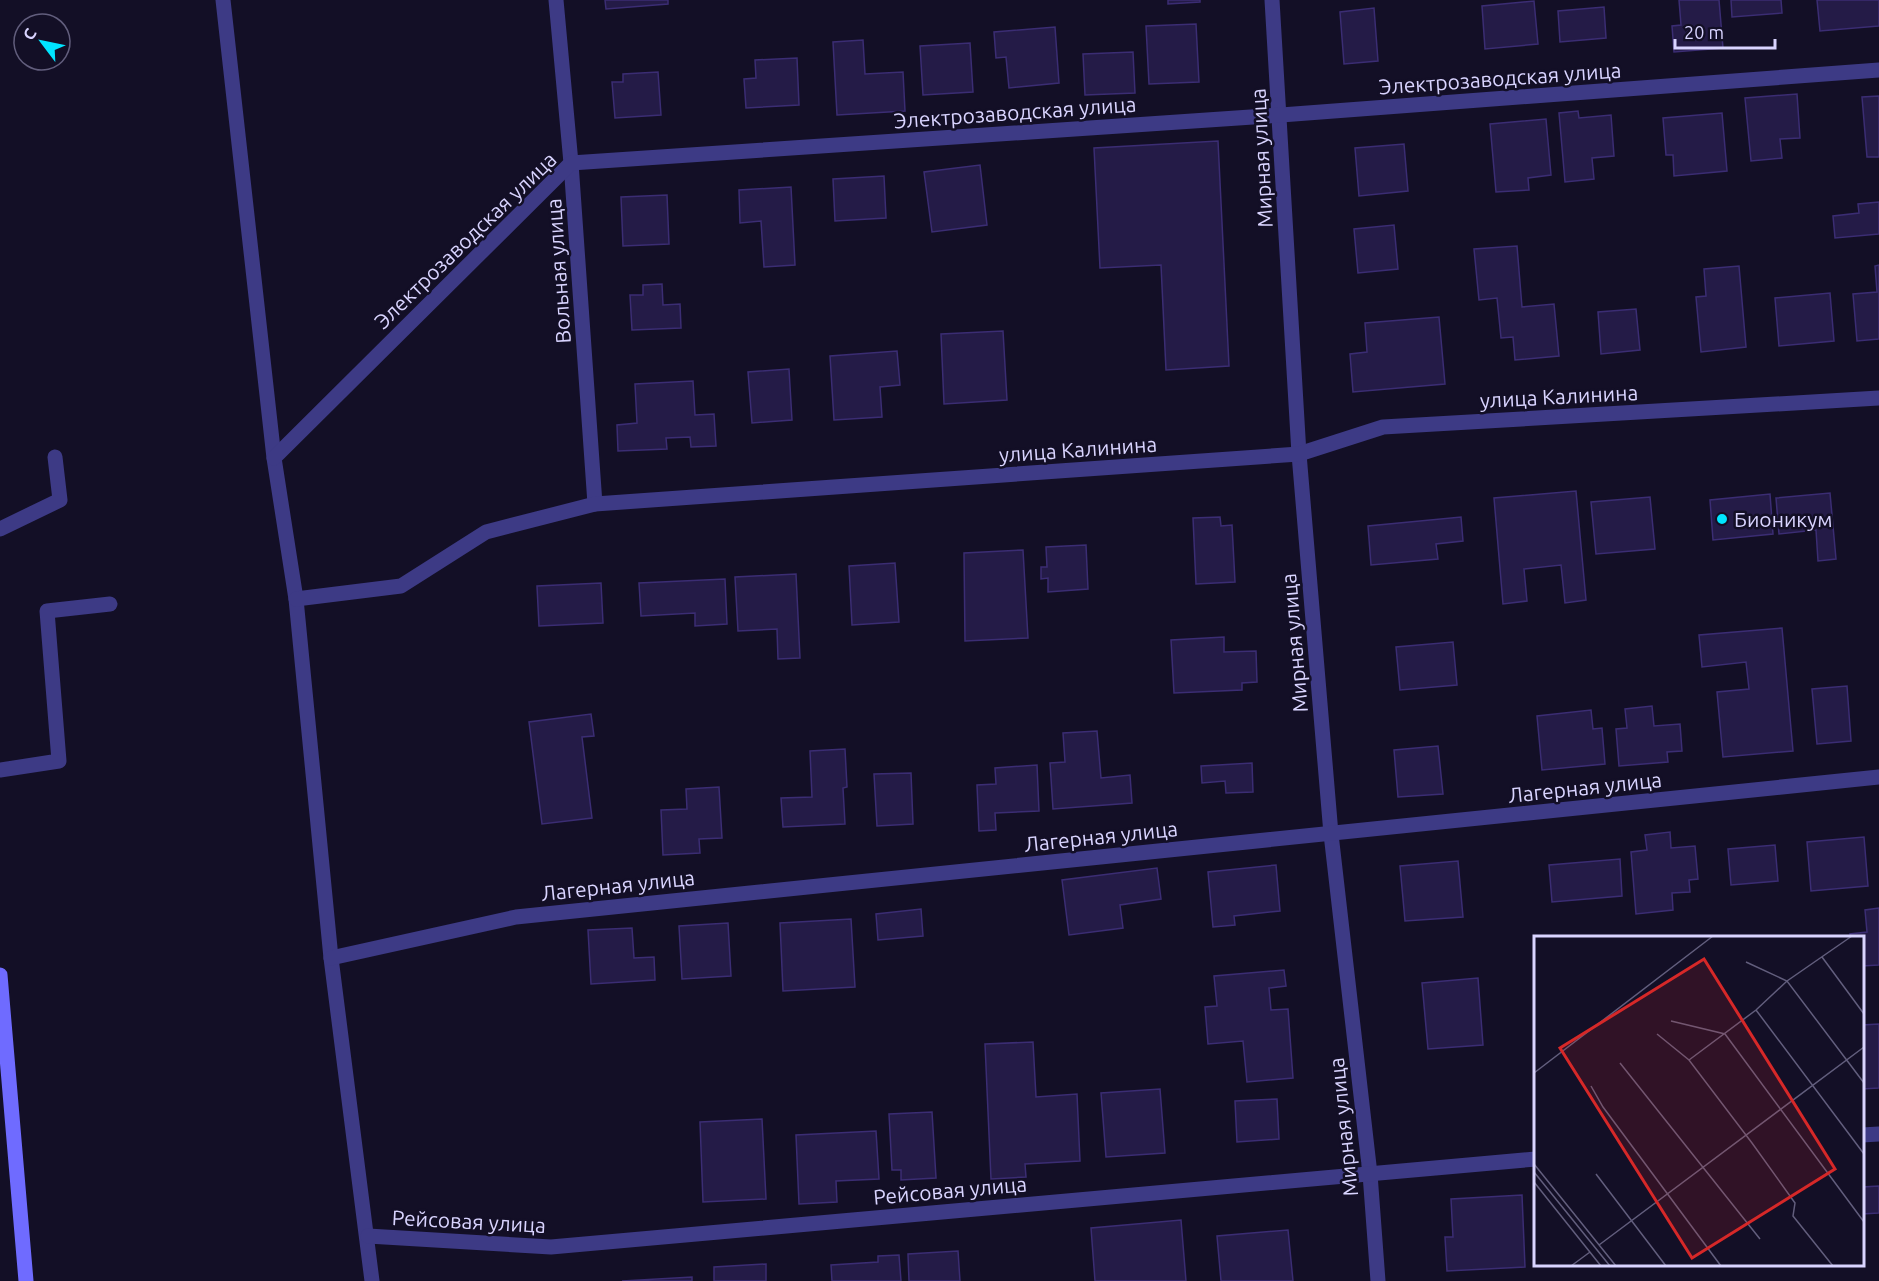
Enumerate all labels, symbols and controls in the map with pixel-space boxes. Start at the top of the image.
north arrow [12,12,72,72]
scale bar [1675,12,1776,50]
text: 20 m [1684,22,1724,42]
text: С [19,25,40,43]
street label: Электрозаводская улица [1378,58,1622,98]
street label: Мирная улица [1245,88,1277,228]
street label: Электрозаводская улица [893,92,1137,132]
street label: Электрозаводская улица [369,147,561,333]
street label: Вольная улица [541,198,575,344]
street label: улица Калинина [1479,380,1639,412]
street label: улица Калинина [998,432,1158,466]
place label: Бионикум [1734,507,1833,531]
marker: Бионикум [1715,512,1729,526]
street label: Мирная улица [1276,572,1312,714]
street label: Лагерная улица [1507,767,1663,807]
street label: Лагерная улица [1023,816,1179,856]
street label: Лагерная улица [540,865,696,905]
inset map [1534,936,1864,1266]
street label: Мирная улица [1324,1056,1362,1198]
street label: Рейсовая улица [872,1171,1028,1209]
street label: Рейсовая улица [391,1205,547,1237]

